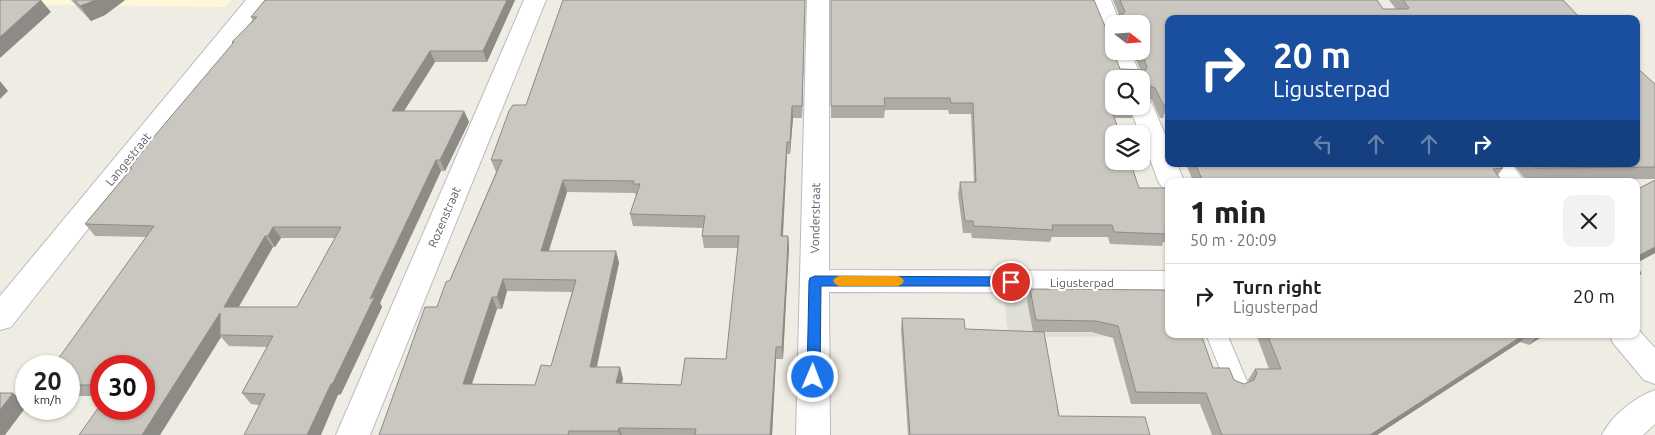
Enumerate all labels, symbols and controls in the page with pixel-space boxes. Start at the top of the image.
north arrow [1105,15,1150,60]
map controls [1105,15,1150,170]
icon: right [1190,35,1255,100]
text: 20 m [1273,35,1351,75]
button: search [1105,70,1150,115]
text: Ligusterpad [1273,76,1390,101]
button: layers [1105,125,1150,170]
street label: Langestraat [103,130,153,188]
icon: left [1309,130,1337,158]
icon: ahead [1362,130,1390,158]
icon: ahead [1415,130,1443,158]
icon: right [1468,130,1496,158]
street label: Vonderstraat [808,182,822,253]
street label: Rozenstraat [425,184,463,249]
text: 1 min [1190,195,1266,229]
button: close [1563,195,1615,247]
text: 50 m · 20:09 [1190,231,1277,249]
pin [990,261,1032,303]
icon: arrive [997,268,1025,296]
street label: Ligusterpad [1050,276,1114,289]
text: Turn right [1233,276,1321,298]
icon: right [1190,282,1218,310]
text: 20 m [1573,285,1615,307]
text: Ligusterpad [1233,298,1318,316]
position arrow [786,350,838,402]
speed limit sign: 30 [90,355,155,420]
text: 20 [33,367,62,395]
text: km/h [34,393,61,406]

